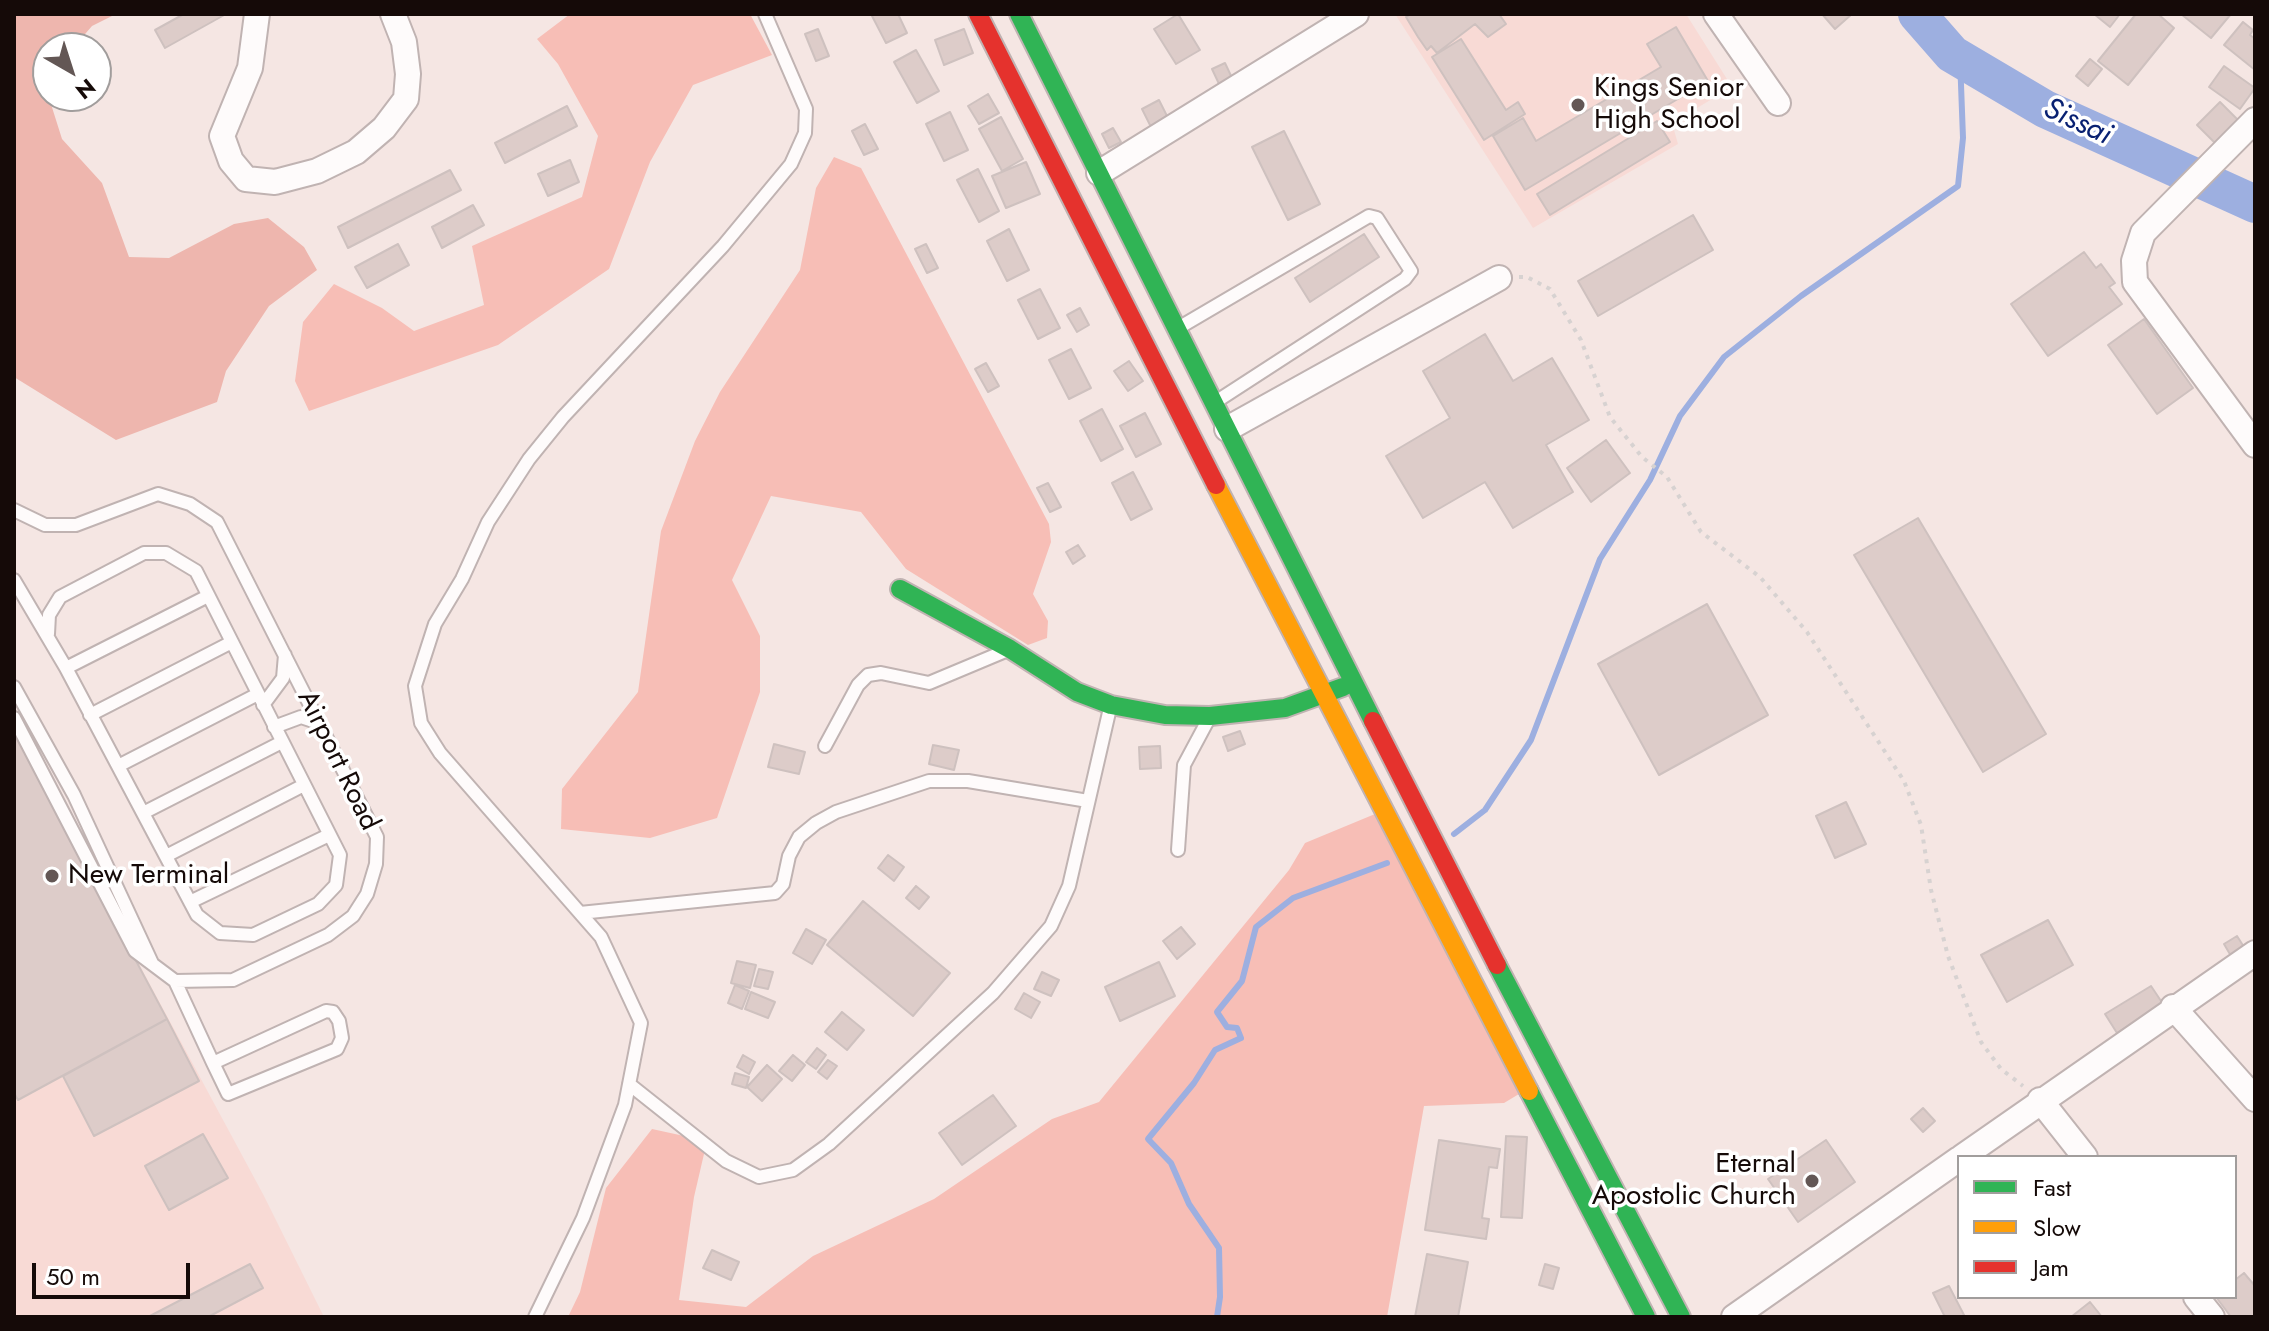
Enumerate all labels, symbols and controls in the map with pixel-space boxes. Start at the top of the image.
north arrow [32,32,112,112]
text: N [69,71,103,107]
place label: Kings Senior High School [1594,72,1744,138]
water label: Sissai [2037,92,2117,154]
marker: Kings Senior High School [1569,96,1587,114]
street label: Airport Road [289,685,385,837]
place label: New Terminal [68,859,229,893]
marker: New Terminal [43,867,61,885]
place label: Eternal Apostolic Church [1592,1148,1796,1214]
legend [1957,1155,2237,1299]
text: Fast [2033,1170,2071,1205]
marker: Eternal Apostolic Church [1803,1172,1821,1190]
text: Slow [2033,1210,2081,1245]
scale bar [36,1247,194,1297]
text: Jam [2033,1250,2069,1285]
text: 50 m [46,1259,100,1294]

